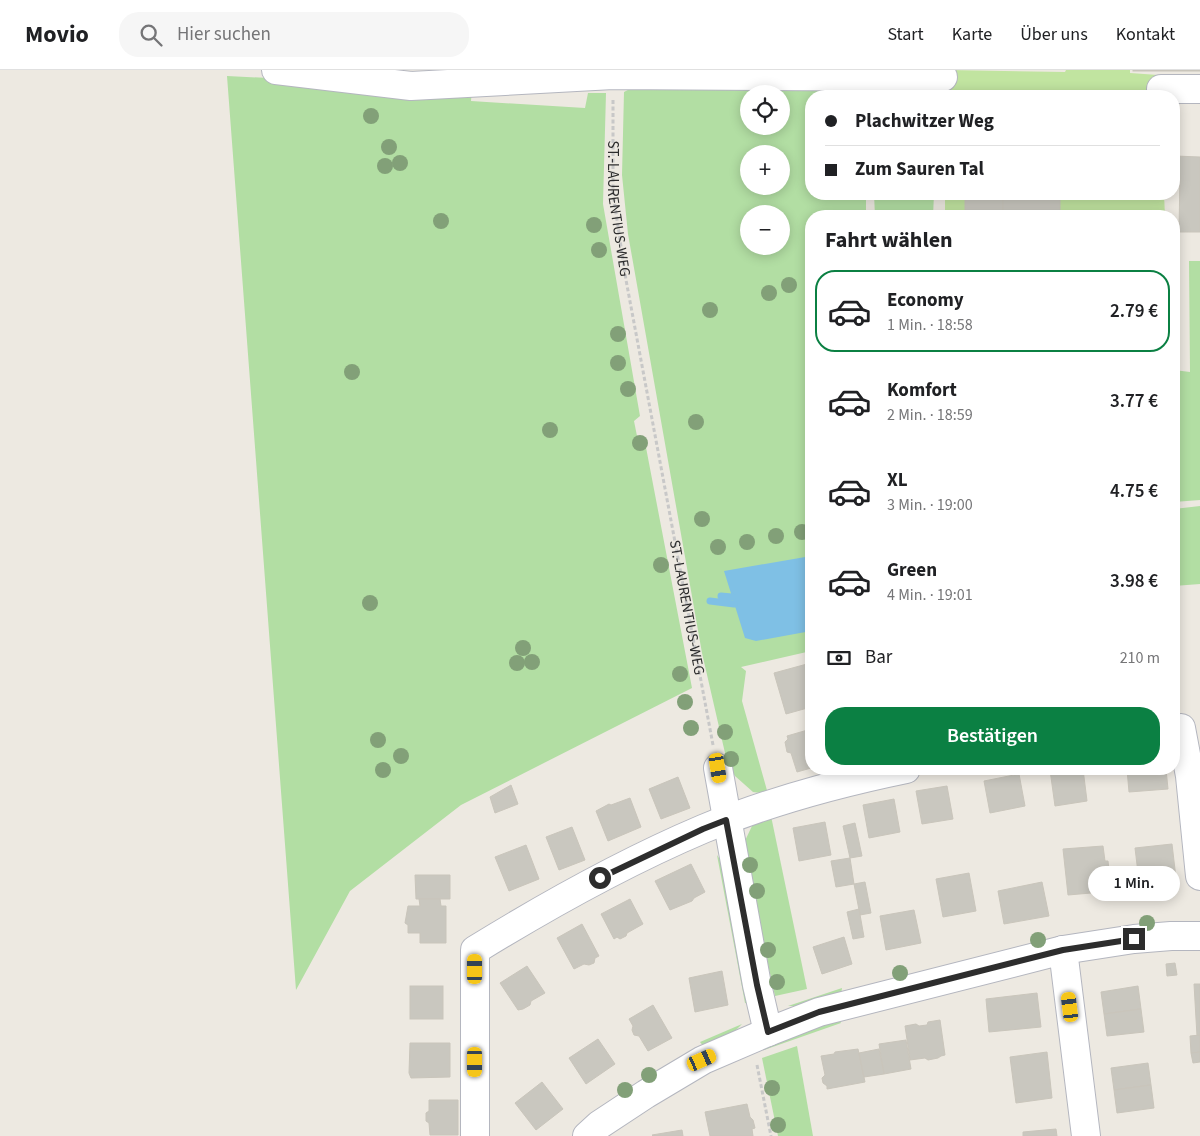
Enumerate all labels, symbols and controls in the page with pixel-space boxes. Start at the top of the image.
search box [119,12,469,57]
text: Movio [25,17,89,52]
icon: search [137,21,165,49]
text: Hier suchen [177,21,271,48]
text: Start [887,22,924,47]
text: Karte [952,22,992,47]
text: Über uns [1020,22,1088,47]
text: Kontakt [1116,22,1175,47]
map controls [740,85,790,255]
button: locate [740,85,790,135]
text: Plachwitzer Weg [855,108,994,135]
street label: ST.-LAURENTIUS-WEG [603,141,636,278]
button: + [740,145,790,195]
text: Zum Sauren Tal [855,156,984,183]
button: − [740,205,790,255]
text: Fahrt wählen [825,224,953,256]
text: Economy [887,287,964,314]
icon: car [827,289,872,334]
text: 2.79 € [1110,298,1158,325]
text: 1 Min. · 18:58 [887,314,973,336]
text: Komfort [887,377,957,404]
icon: car [827,379,872,424]
text: 3.77 € [1110,388,1158,415]
text: 2 Min. · 18:59 [887,404,973,426]
text: XL [887,467,908,494]
icon: car [827,469,872,514]
text: 4.75 € [1110,478,1158,505]
text: 3 Min. · 19:00 [887,494,973,516]
street label: ST.-LAURENTIUS-WEG [664,538,710,677]
text: Green [887,557,937,584]
icon: car [827,559,872,604]
text: 3.98 € [1110,568,1158,595]
text: 4 Min. · 19:01 [887,584,973,606]
icon: cash [825,644,853,672]
text: Bar [865,644,892,671]
text: 210 m [1120,647,1160,669]
button: Bestätigen [825,707,1160,765]
car [708,752,727,784]
callout: 1 Min. [1088,866,1180,902]
route start [589,867,611,889]
text: 1 Min. [1114,872,1154,894]
route end [1123,928,1145,950]
car [467,954,482,984]
car [1060,991,1079,1023]
car [467,1047,482,1077]
car [685,1047,718,1073]

